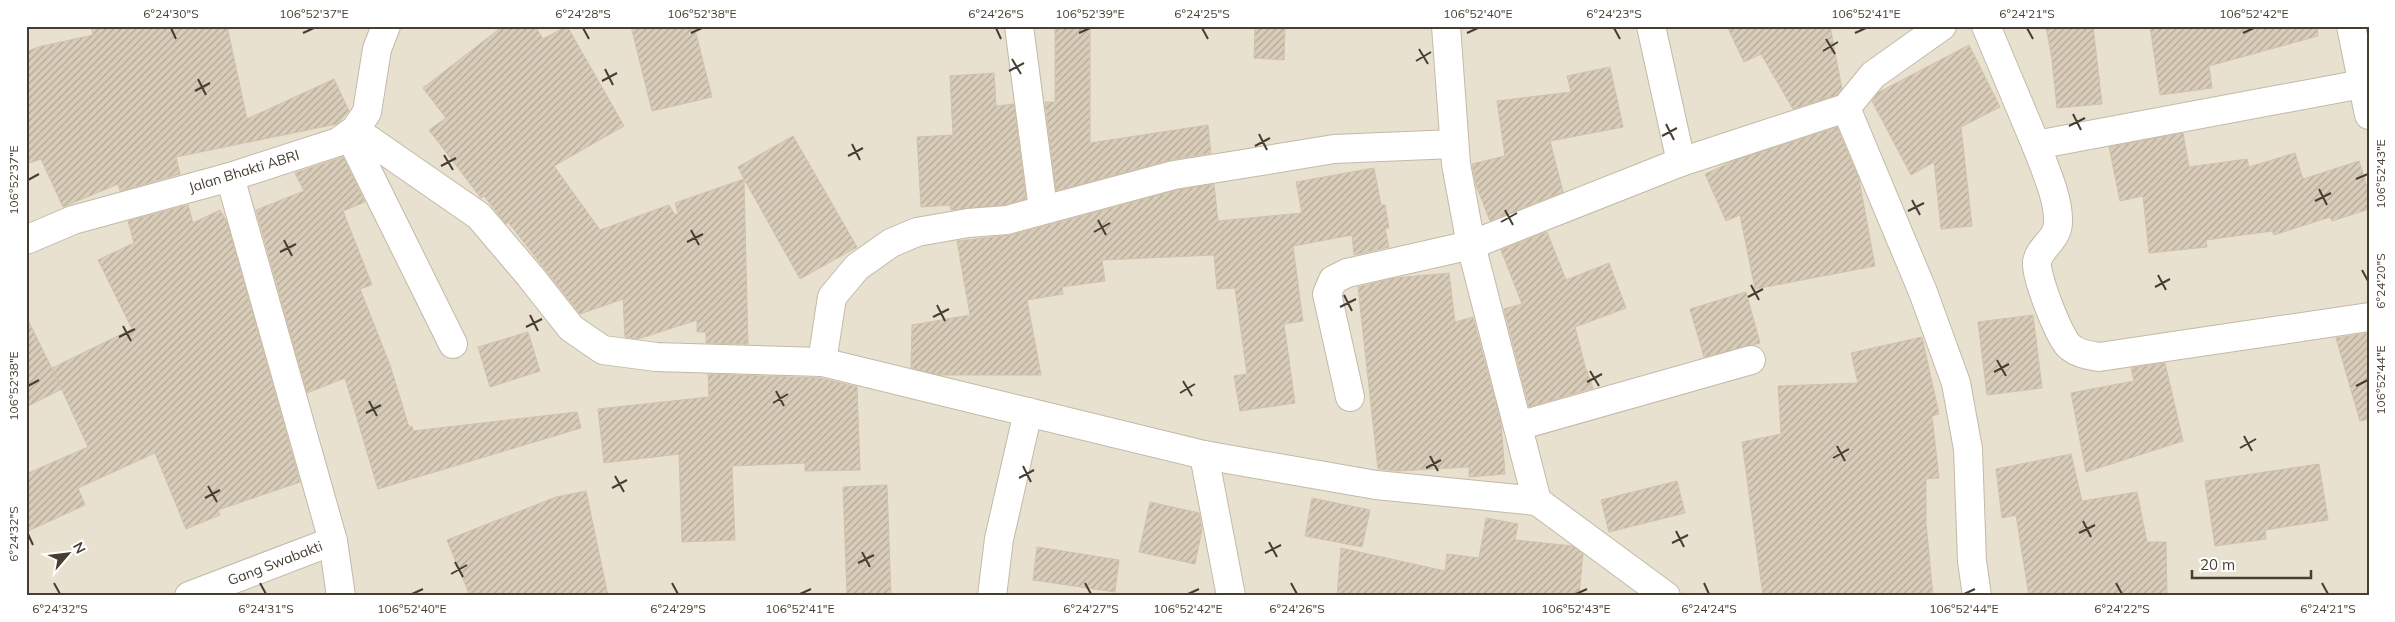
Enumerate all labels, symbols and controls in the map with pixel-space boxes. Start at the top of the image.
text: 6°24'30"S [143,6,199,21]
text: 106°52'37"E [279,6,349,21]
text: 6°24'28"S [555,6,611,21]
text: 106°52'38"E [667,6,737,21]
text: 6°24'26"S [968,6,1024,21]
text: 106°52'39"E [1055,6,1125,21]
text: 6°24'25"S [1174,6,1230,21]
text: 106°52'40"E [1443,6,1513,21]
text: 6°24'23"S [1586,6,1642,21]
text: 106°52'41"E [1831,6,1901,21]
text: 6°24'21"S [1999,6,2055,21]
text: 106°52'42"E [2219,6,2289,21]
text: 106°52'43"E [2373,139,2388,209]
text: 106°52'37"E [6,145,21,215]
street label: Jalan Bhakti ABRI [186,146,302,196]
text: 6°24'20"S [2373,253,2388,309]
text: 106°52'44"E [2373,345,2388,415]
text: 106°52'38"E [6,351,21,421]
text: 6°24'32"S [6,506,21,562]
north arrow [42,530,92,580]
street label: Gang Swabakti [225,537,325,589]
text: N [69,539,90,557]
scale bar [2192,547,2311,579]
text: 20 m [2200,555,2235,574]
text: 6°24'32"S [32,601,88,616]
text: 6°24'31"S [238,601,294,616]
text: 106°52'40"E [377,601,447,616]
text: 6°24'29"S [650,601,706,616]
text: 106°52'41"E [765,601,835,616]
text: 6°24'27"S [1063,601,1119,616]
text: 106°52'42"E [1153,601,1223,616]
text: 6°24'26"S [1269,601,1325,616]
text: 106°52'43"E [1541,601,1611,616]
text: 6°24'24"S [1681,601,1737,616]
text: 106°52'44"E [1929,601,1999,616]
text: 6°24'22"S [2094,601,2150,616]
text: 6°24'21"S [2300,601,2356,616]

